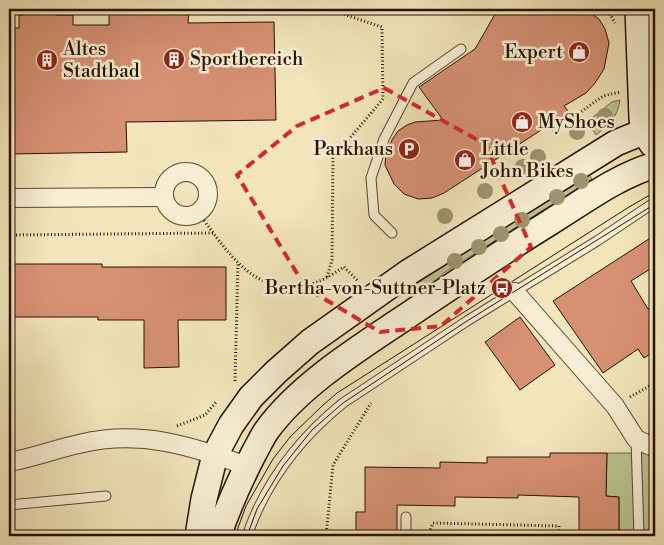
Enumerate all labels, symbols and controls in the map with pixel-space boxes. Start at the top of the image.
place label: Altes Stadtbad [62,37,140,83]
place label: Expert [504,40,563,64]
shop icon: Expert [567,40,591,64]
building icon: Sportbereich [162,47,186,71]
place label: Sportbereich [190,47,303,71]
building icon: Altes Stadtbad [35,48,59,72]
shop icon: MyShoes [510,110,534,134]
place label: MyShoes [538,110,615,134]
place label: Parkhaus [313,137,393,161]
parking icon: Parkhaus [397,137,421,161]
place label: Little John Bikes [480,137,574,183]
shop icon: Little John Bikes [453,148,477,172]
place label: Bertha-von-Suttner-Platz [264,276,486,300]
bus stop icon: Bertha-von-Suttner-Platz [490,276,514,300]

